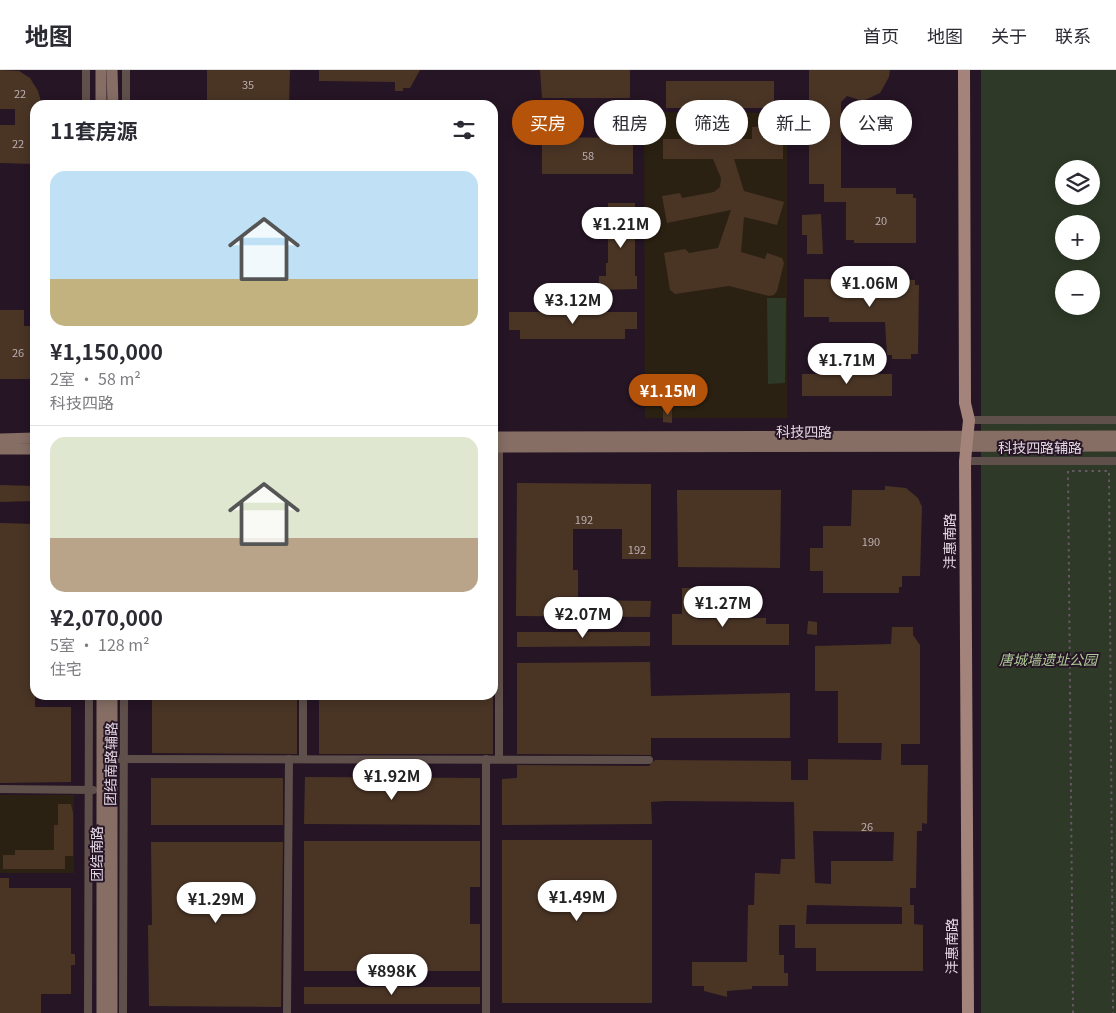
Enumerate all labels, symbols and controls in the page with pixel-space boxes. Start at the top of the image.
text: 地图 [25,17,73,52]
text: 首页 [863,22,899,48]
text: 地图 [927,22,963,48]
text: 关于 [991,22,1027,48]
text: 联系 [1055,22,1091,48]
house number: 35 [242,76,254,92]
house number: 22 [14,85,26,101]
chip: 买房 [512,100,584,145]
chip: 租房 [594,100,666,145]
chip: 筛选 [676,100,748,145]
chip: 新上 [758,100,830,145]
chip: 公寓 [840,100,912,145]
text: 11套房源 [50,115,138,145]
icon: filters [450,116,478,144]
house number: 22 [12,135,24,151]
house number: 58 [582,147,594,163]
map controls [1055,160,1100,315]
button: layers [1055,160,1100,205]
icon: home [219,204,309,294]
pin: ¥1.21M [580,206,662,249]
text: ¥1.21M [593,211,649,235]
house number: 20 [875,212,887,228]
button: + [1055,215,1100,260]
pin: ¥1.06M [829,266,911,308]
text: ¥1.06M [842,270,898,294]
button: − [1055,270,1100,315]
pin: ¥3.12M [532,282,614,325]
text: ¥3.12M [545,287,601,311]
text: ¥1,150,000 [50,336,163,366]
pin: ¥1.71M [806,342,888,385]
house number: 26 [12,344,24,360]
text: ¥1.71M [819,347,875,371]
text: 2室 · 58 m² [50,366,141,390]
pin: ¥1.15M [627,374,709,416]
text: ¥1.15M [640,378,696,402]
text: 科技四路 [50,390,114,414]
street label: 科技四路 [776,421,832,441]
street label: 科技四路辅路 [998,437,1082,457]
icon: home [219,469,309,559]
house number: 192 [575,511,593,527]
street label: 沣惠南路 [939,513,959,569]
house number: 190 [862,533,880,549]
house number: 192 [628,541,646,557]
pin: ¥1.27M [682,586,764,628]
text: ¥1.27M [695,590,751,614]
pin: ¥2.07M [542,596,624,639]
text: ¥2.07M [555,601,611,625]
text: ¥2,070,000 [50,602,163,632]
text: 5室 · 128 m² [50,632,150,656]
park label: 唐城墙遗址公园 [999,649,1099,669]
text: 住宅 [50,656,82,680]
street label: 团结南路辅路 [99,722,121,806]
pin: ¥1.92M [351,758,433,801]
text: ¥1.92M [364,763,420,787]
house number: 26 [861,818,873,834]
street label: 团结南路 [86,826,106,882]
pin: ¥1.49M [536,880,618,922]
pin: ¥1.29M [175,882,257,924]
text: ¥1.49M [549,884,605,908]
text: ¥1.29M [188,886,244,910]
street label: 沣惠南路 [941,918,961,974]
pin: ¥898K [357,954,427,996]
text: ¥898K [368,958,416,982]

